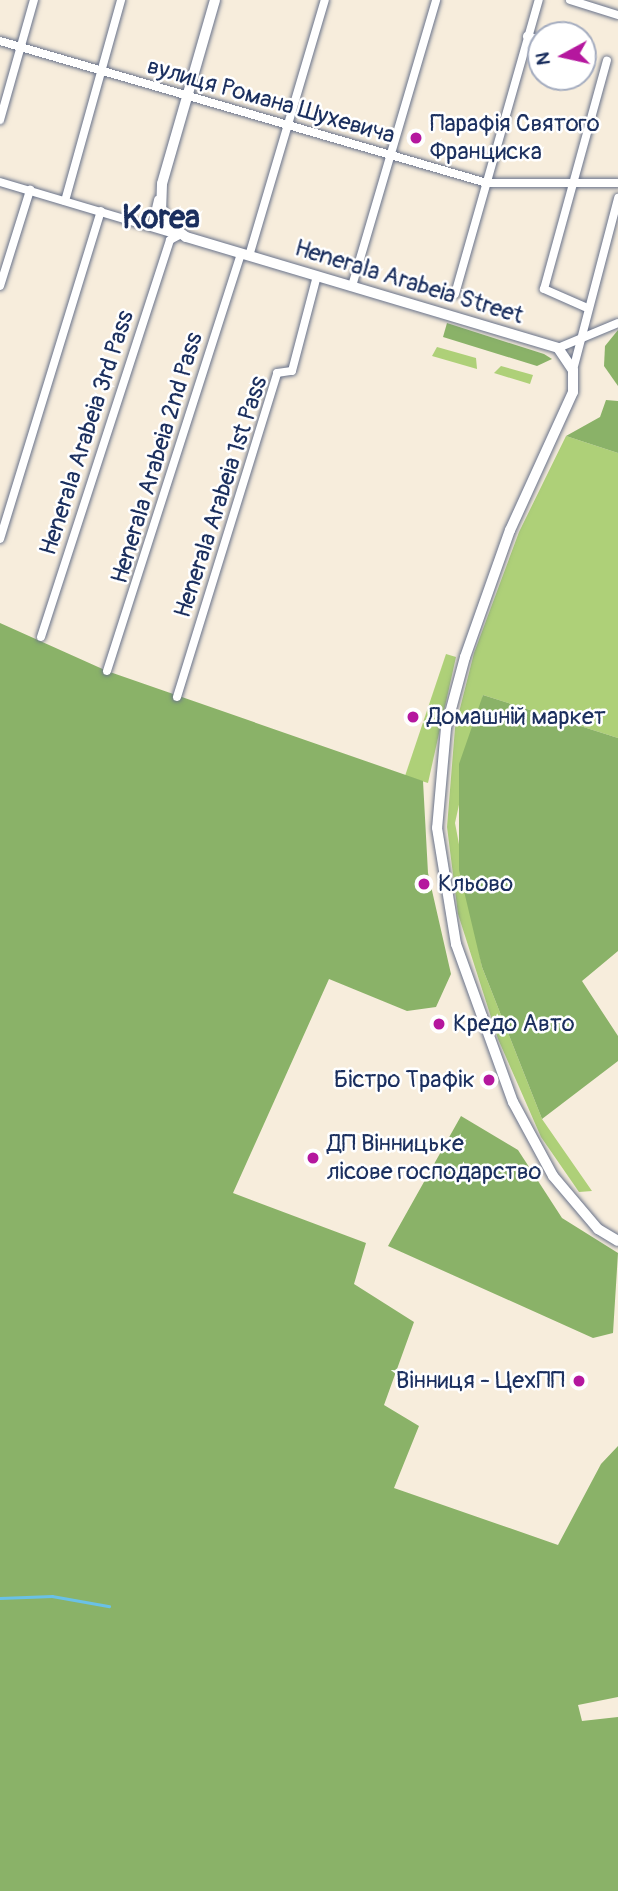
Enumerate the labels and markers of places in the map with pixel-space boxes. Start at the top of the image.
place label: Парафія Святого Франциска [430,110,600,166]
marker: Парафія Святого Франциска [408,130,424,146]
place label: Домашній маркет [427,703,606,731]
marker: Домашній маркет [405,709,421,725]
place label: Кльово [438,870,513,898]
marker: Кльово [416,876,432,892]
place label: Кредо Авто [453,1010,575,1038]
marker: Кредо Авто [431,1016,447,1032]
place label: Бістро Трафік [334,1066,475,1094]
marker: Бістро Трафік [481,1072,497,1088]
place label: ДП Вінницьке лісове господарство [327,1130,542,1186]
marker: ДП Вінницьке лісове господарство [305,1150,321,1166]
place label: Вінниця - ЦехПП [396,1367,565,1395]
marker: Вінниця - ЦехПП [571,1373,587,1389]

